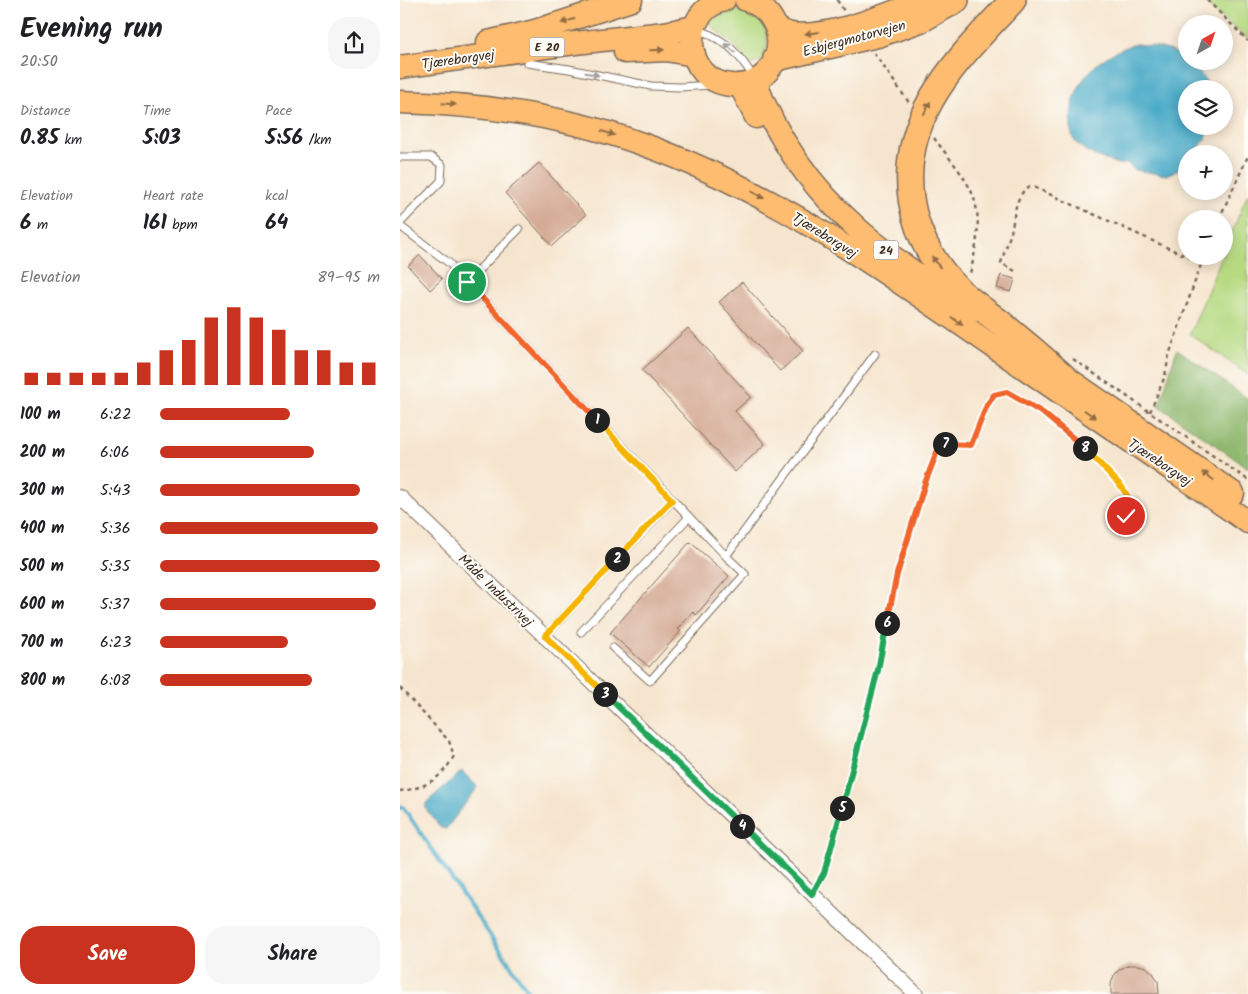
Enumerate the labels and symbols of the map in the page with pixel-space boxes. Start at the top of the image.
street label: Esbjergmotorvejen [800,15,908,63]
north arrow [1178,15,1232,70]
one-way arrow [560,17,575,25]
one-way arrow [803,29,819,37]
road number: E 20 [530,38,564,56]
one-way arrow [724,43,736,54]
street label: Tjæreborgvej [420,44,496,76]
one-way arrow [649,46,665,54]
one-way arrow [585,70,601,78]
one-way arrow [441,101,457,109]
one-way arrow [923,101,931,115]
one-way arrow [601,130,616,138]
one-way arrow [751,191,766,199]
street label: Tjæreborgvej [788,207,862,265]
road number: 24 [874,240,898,260]
one-way arrow [931,255,941,268]
pin [446,261,488,303]
one-way arrow [950,316,964,326]
pin: 1 [584,408,610,432]
one-way arrow [1083,409,1097,419]
pin: 7 [932,432,958,456]
street label: Tjæreborgvej [1123,433,1196,493]
pin: 8 [1072,436,1098,460]
one-way arrow [1201,471,1215,481]
pin [1105,495,1147,537]
pin: 2 [604,546,630,572]
street label: Måde Industrivej [453,549,538,633]
pin: 6 [874,610,900,636]
pin: 3 [592,682,618,706]
pin: 5 [830,796,854,820]
pin: 4 [730,814,754,838]

